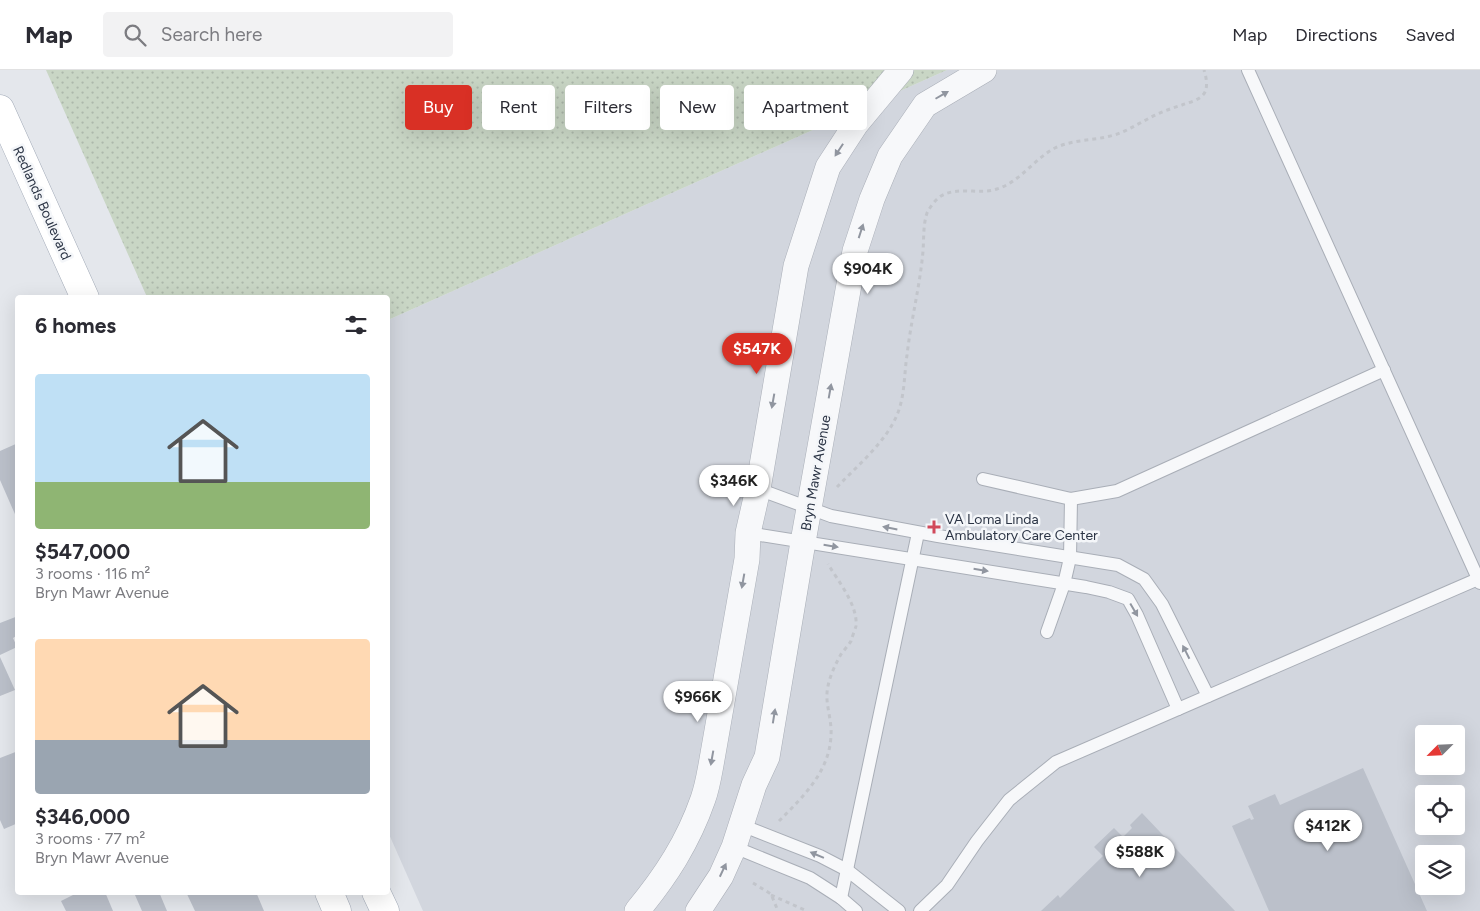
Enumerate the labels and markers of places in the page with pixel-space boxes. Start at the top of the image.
pin: $904K [833,252,903,295]
pin: $547K [722,332,792,375]
pin: $346K [699,464,769,507]
place label: VA Loma Linda Ambulatory Care Center [945,511,1098,544]
marker: VA Loma Linda Ambulatory Care Center [927,520,941,534]
pin: $966K [663,680,733,723]
pin: $412K [1293,810,1363,852]
pin: $588K [1105,836,1175,878]

